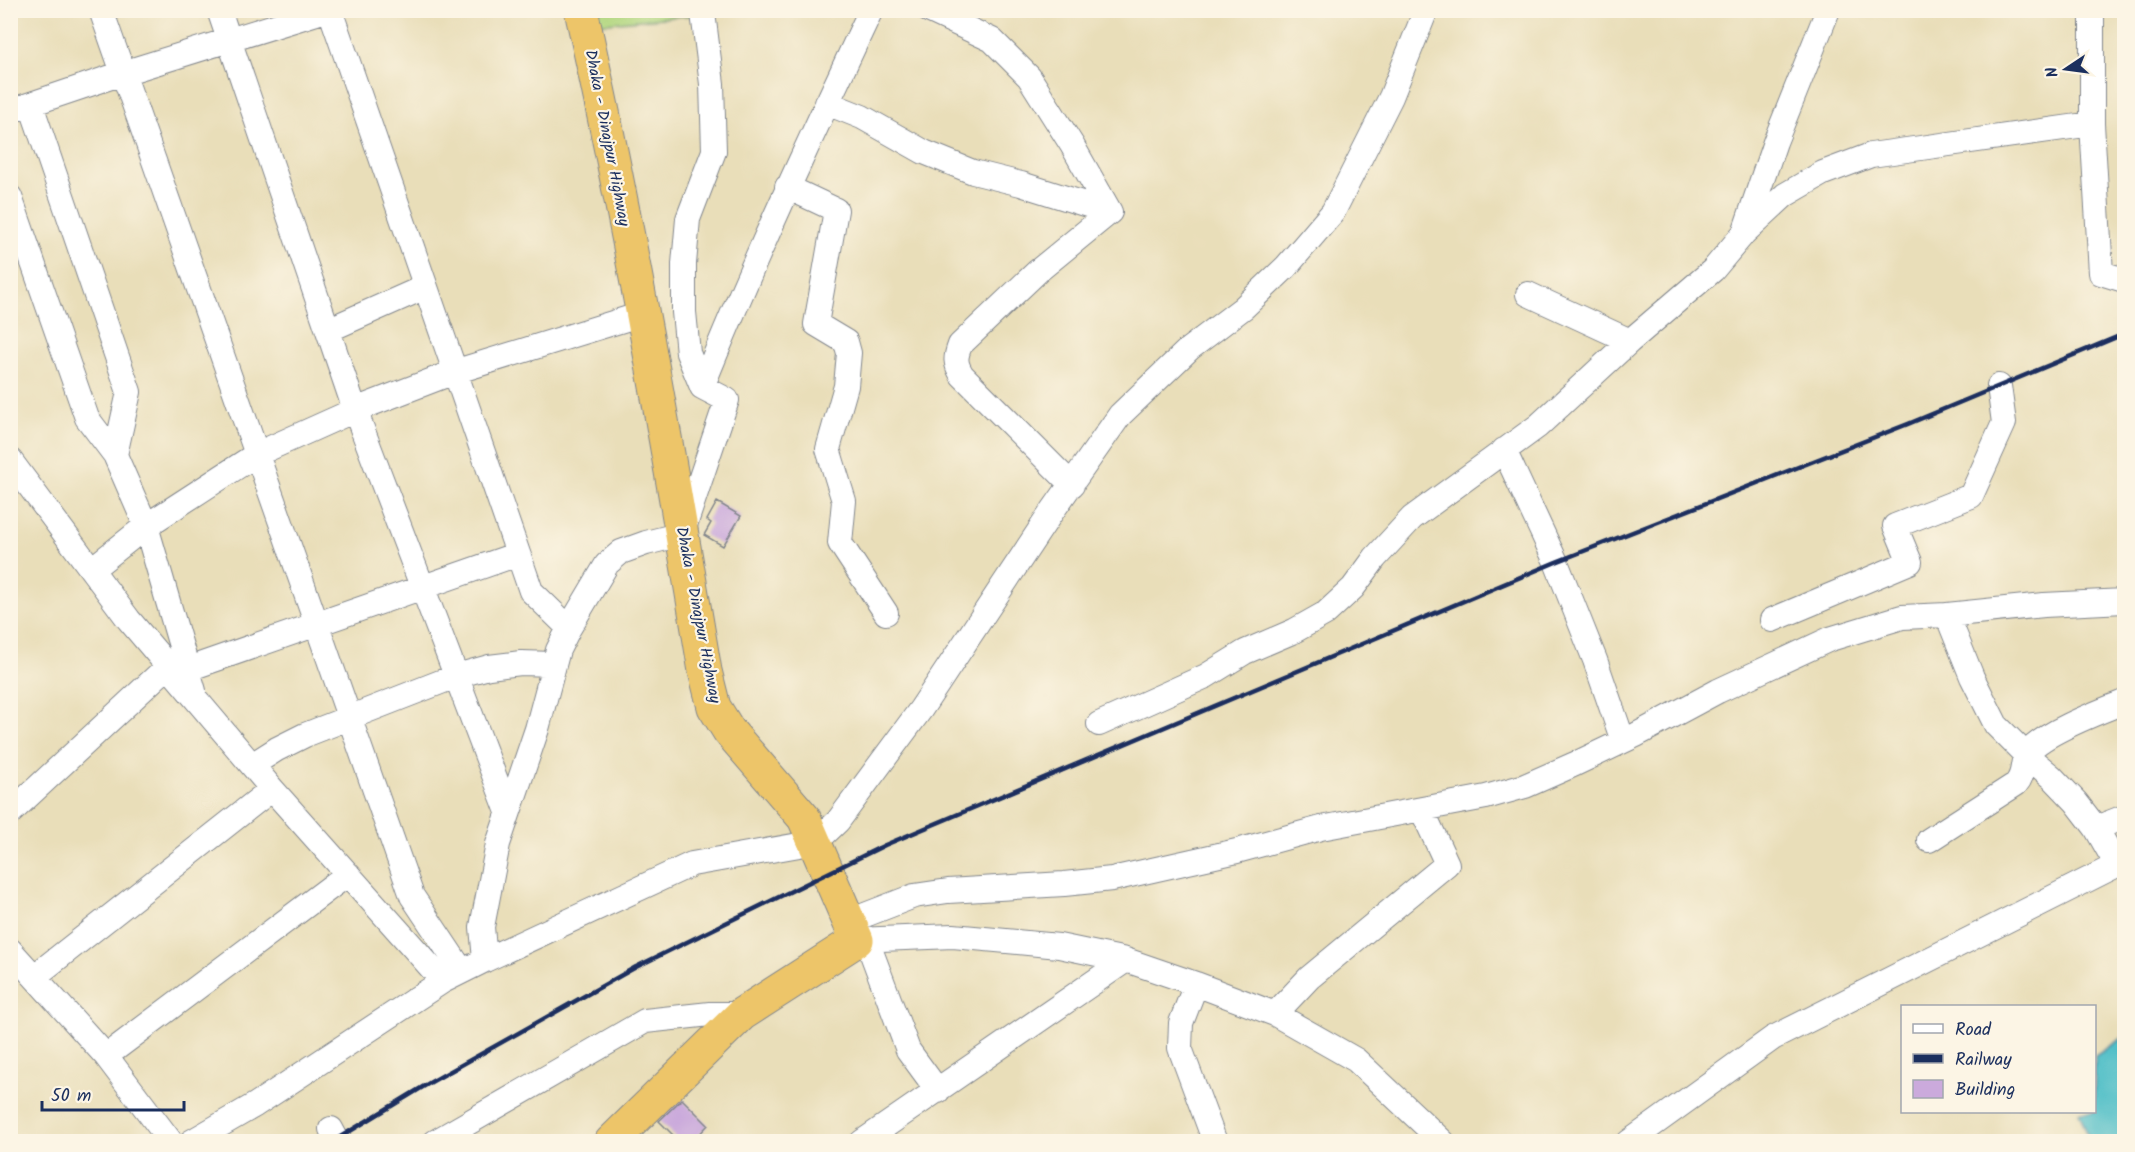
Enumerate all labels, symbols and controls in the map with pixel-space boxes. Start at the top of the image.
north arrow [2036,39,2096,99]
street label: Dhaka - Dinajpur Highway [578,48,636,229]
text: N [2040,64,2066,80]
street label: Dhaka - Dinajpur Highway [669,525,727,706]
legend [1901,1005,2096,1113]
text: Road [1955,1016,1992,1045]
text: Railway [1955,1046,2012,1075]
scale bar [42,1074,184,1112]
text: Building [1955,1076,2015,1105]
text: 50 m [51,1082,91,1111]

